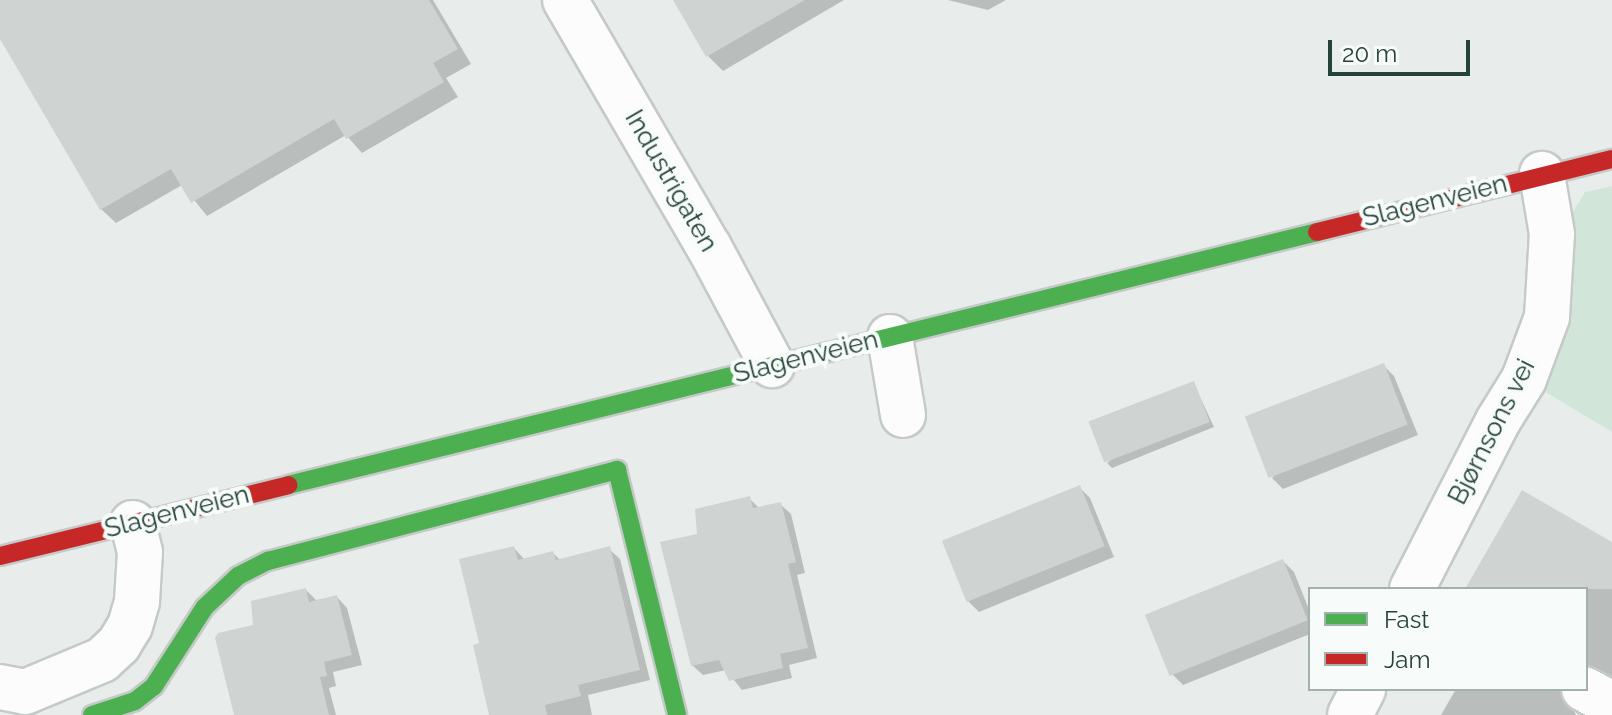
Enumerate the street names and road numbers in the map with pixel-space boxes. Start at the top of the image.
street label: Industrigaten [618,105,724,257]
street label: Slagenveien [1359,168,1511,234]
street label: Slagenveien [730,324,882,390]
street label: Bjørnsons vei [1442,354,1542,510]
street label: Slagenveien [101,479,253,545]

